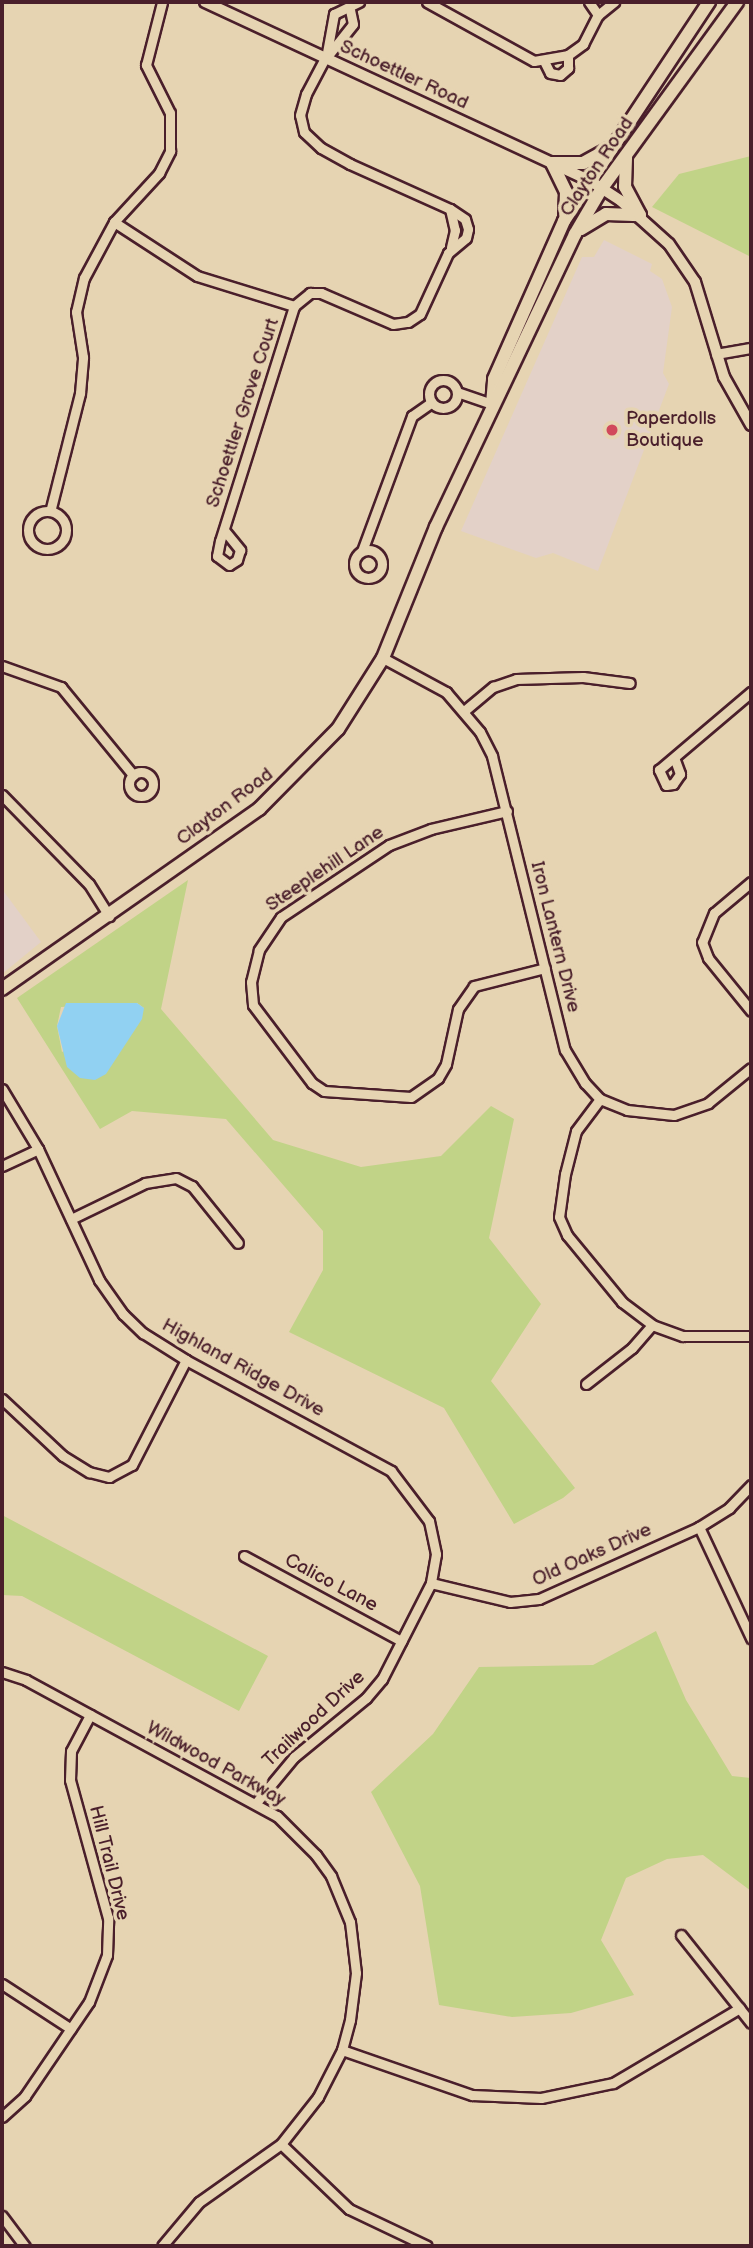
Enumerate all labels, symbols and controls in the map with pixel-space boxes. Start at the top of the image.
street label: Schoettler Road [336,35,472,115]
street label: Clayton Road [555,113,639,221]
street label: Schoettler Grove Court [202,316,284,510]
place label: Paperdolls Boutique [626,408,716,452]
marker: Paperdolls Boutique [604,422,620,438]
street label: Clayton Road [172,763,278,851]
street label: Steeplehill Lane [262,821,388,917]
street label: Iron Lantern Drive [525,859,585,1015]
street label: Highland Ridge Drive [158,1314,328,1422]
street label: Old Oaks Drive [529,1519,655,1591]
street label: Calico Lane [281,1549,381,1617]
street label: Trailwood Drive [258,1666,370,1772]
street label: Wildwood Parkway [143,1716,289,1812]
street label: Hill Trail Drive [84,1803,134,1923]

